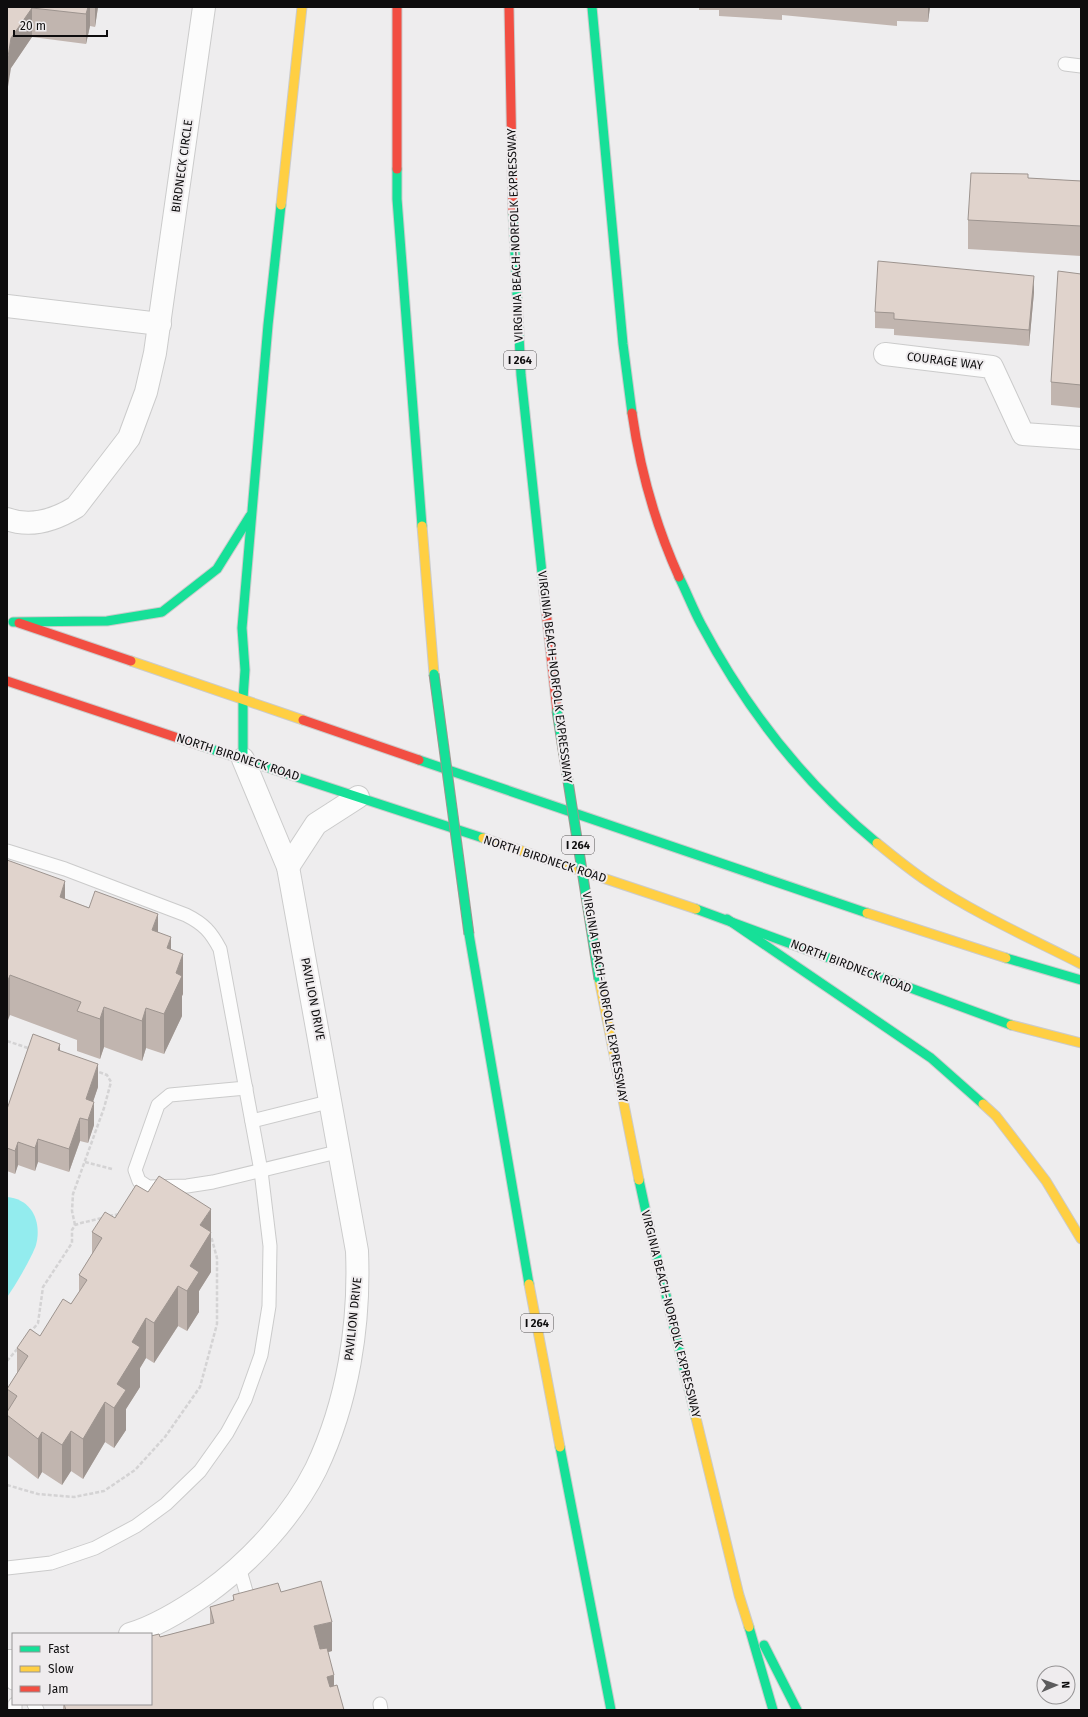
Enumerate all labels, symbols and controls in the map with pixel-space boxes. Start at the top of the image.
scale bar [14,12,107,38]
text: 20 m [20,19,46,33]
street label: BIRDNECK CIRCLE [169,119,195,213]
street label: VIRGINIA BEACH-NORFOLK EXPRESSWAY [504,128,526,342]
street label: COURAGE WAY [906,349,984,373]
road number: I 264 [504,351,536,369]
street label: VIRGINIA BEACH-NORFOLK EXPRESSWAY [535,570,575,784]
street label: NORTH BIRDNECK ROAD [175,731,301,784]
street label: NORTH BIRDNECK ROAD [482,833,608,886]
road number: I 264 [562,836,594,854]
street label: VIRGINIA BEACH-NORFOLK EXPRESSWAY [580,891,630,1104]
street label: NORTH BIRDNECK ROAD [789,936,914,996]
street label: PAVILION DRIVE [298,956,328,1042]
street label: VIRGINIA BEACH-NORFOLK EXPRESSWAY [638,1209,704,1420]
street label: PAVILION DRIVE [342,1276,364,1362]
road number: I 264 [521,1314,553,1332]
legend [12,1633,152,1705]
text: Fast [48,1642,70,1656]
text: Slow [48,1662,74,1676]
north arrow [1036,1665,1076,1705]
text: N [1059,1681,1072,1689]
text: Jam [48,1682,68,1696]

